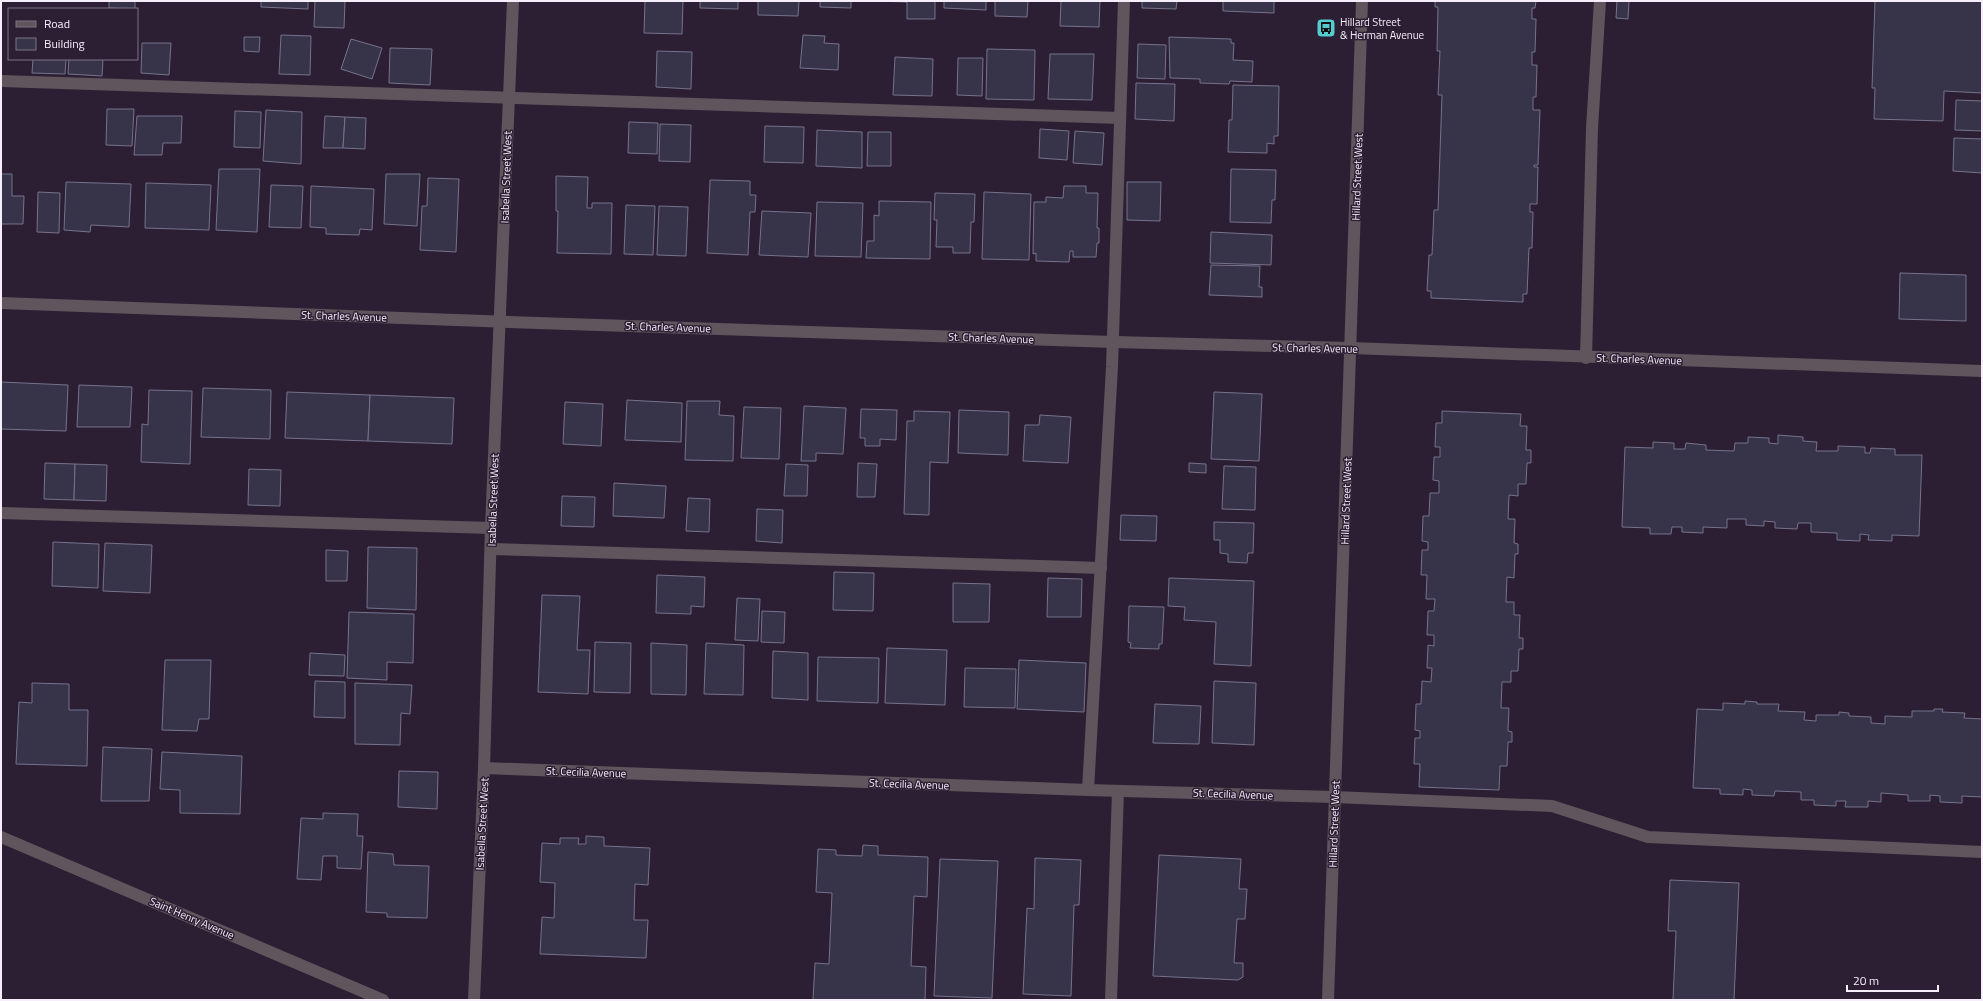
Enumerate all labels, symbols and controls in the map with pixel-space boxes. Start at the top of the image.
legend [8,8,138,60]
text: Road [44,14,70,33]
place label: Hillard Street & Herman Avenue [1340,14,1425,43]
bus stop icon: Hillard Street & Herman Avenue [1315,17,1337,39]
text: Building [44,34,85,53]
street label: Isabella Street West [496,130,516,224]
street label: Hillard Street West [1347,133,1367,221]
street label: St. Charles Avenue [301,307,388,326]
street label: St. Charles Avenue [625,318,712,337]
street label: St. Charles Avenue [948,329,1035,348]
street label: St. Charles Avenue [1272,339,1358,357]
street label: St. Charles Avenue [1596,350,1683,369]
street label: Isabella Street West [483,453,503,547]
street label: Hillard Street West [1336,457,1356,545]
street label: St. Cecilia Avenue [546,763,627,781]
street label: St. Cecilia Avenue [869,775,950,793]
street label: Isabella Street West [472,777,492,871]
street label: Hillard Street West [1324,780,1344,868]
street label: St. Cecilia Avenue [1193,785,1274,803]
street label: Saint Henry Avenue [147,893,237,943]
scale bar [1847,967,1938,993]
text: 20 m [1853,971,1879,990]

